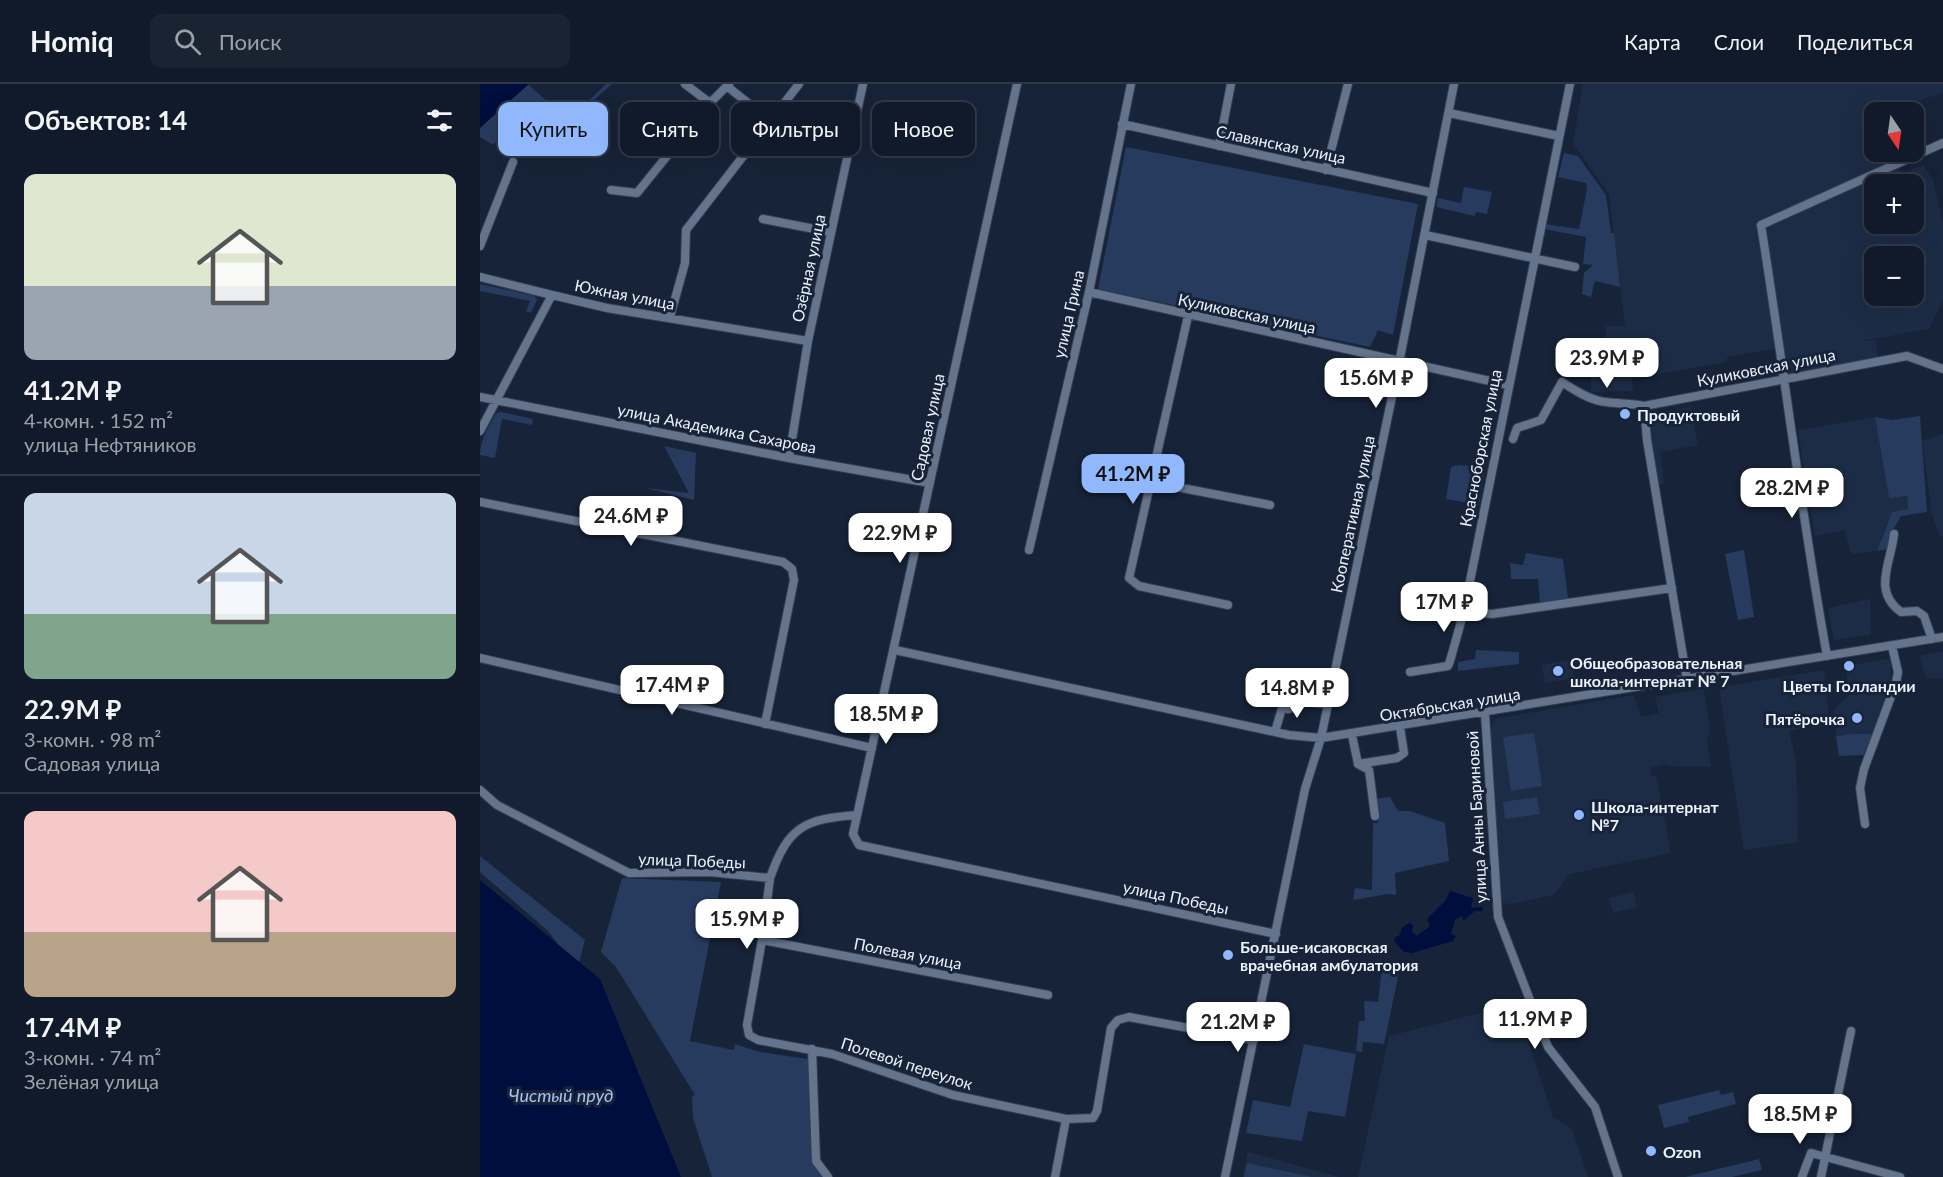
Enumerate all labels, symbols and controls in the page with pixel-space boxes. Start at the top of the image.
search box [150,14,570,68]
text: Homiq [30,24,114,58]
icon: search [171,25,204,58]
text: Поиск [219,28,282,55]
text: Карта [1624,29,1681,54]
text: Слои [1714,29,1764,54]
text: Поделиться [1797,29,1913,54]
chip: Купить [498,102,608,156]
chip: Снять [620,102,719,156]
chip: Фильтры [731,102,860,156]
chip: Новое [872,102,975,156]
north arrow [1864,102,1924,162]
map controls [1864,102,1924,306]
text: Объектов: 14 [24,104,187,136]
icon: filters [423,104,456,137]
street label: Славянская улица [1214,121,1348,167]
button: + [1864,174,1924,234]
street label: Озёрная улица [787,212,829,324]
icon: home [186,213,294,321]
button: − [1864,246,1924,306]
street label: улица Грина [1049,268,1087,360]
street label: Южная улица [573,275,677,313]
street label: Куликовская улица [1176,289,1318,337]
pin: 23.9M ₽ [1552,338,1662,389]
street label: Куликовская улица [1695,344,1837,390]
text: 23.9M ₽ [1570,345,1644,369]
pin: 15.6M ₽ [1321,358,1431,409]
text: 15.6M ₽ [1339,365,1413,389]
street label: Красноборская улица [1455,368,1505,528]
street label: Садовая улица [906,372,948,482]
text: 41.2M ₽ [24,374,121,406]
street label: улица Академика Сахарова [616,399,818,457]
place label: Продуктовый [1637,405,1740,424]
marker: Продуктовый [1618,407,1632,421]
text: 4-комн. · 152 m² [24,408,173,432]
text: улица Нефтяников [24,432,196,456]
street label: Кооперативная улица [1326,434,1378,594]
pin: 41.2M ₽ [1078,454,1188,505]
text: 41.2M ₽ [1096,461,1170,485]
pin: 28.2M ₽ [1737,468,1847,519]
text: 28.2M ₽ [1755,475,1829,499]
pin: 24.6M ₽ [576,496,686,547]
text: 24.6M ₽ [594,503,668,527]
pin: 22.9M ₽ [845,513,955,564]
text: 22.9M ₽ [863,520,937,544]
icon: home [186,532,294,640]
pin: 17M ₽ [1402,582,1486,633]
text: 17M ₽ [1415,589,1473,613]
place label: Общеобразовательная школа-интернат № 7 [1570,653,1742,690]
marker: Цветы Голландии [1842,659,1856,673]
marker: Общеобразовательная школа-интернат № 7 [1551,664,1565,678]
pin: 17.4M ₽ [617,665,727,716]
pin: 14.8M ₽ [1242,668,1352,719]
text: 17.4M ₽ [635,672,709,696]
text: 14.8M ₽ [1260,675,1334,699]
place label: Цветы Голландии [1782,676,1916,695]
street label: Октябрьская улица [1378,684,1522,724]
text: 22.9M ₽ [24,693,121,725]
pin: 18.5M ₽ [831,694,941,745]
text: 18.5M ₽ [849,701,923,725]
place label: Пятёрочка [1765,709,1845,728]
marker: Пятёрочка [1850,711,1864,725]
text: 3-комн. · 98 m² [24,727,161,751]
street label: улица Анны Бариновой [1462,730,1490,904]
text: Садовая улица [24,751,160,775]
place label: Школа-интернат №7 [1591,797,1719,834]
marker: Школа-интернат №7 [1572,808,1586,822]
street label: улица Победы [638,849,746,871]
icon: home [186,850,294,958]
street label: улица Победы [1121,877,1231,917]
pin: 15.9M ₽ [692,899,802,950]
text: 15.9M ₽ [710,906,784,930]
street label: Полевая улица [852,933,964,973]
place label: Больше-исаковская врачебная амбулатория [1240,937,1419,974]
marker: Больше-исаковская врачебная амбулатория [1221,948,1235,962]
pin: 11.9M ₽ [1480,999,1590,1050]
pin: 21.2M ₽ [1183,1002,1293,1053]
text: 11.9M ₽ [1498,1006,1572,1030]
text: 21.2M ₽ [1201,1009,1275,1033]
text: 17.4M ₽ [24,1011,121,1043]
street label: Полевой переулок [839,1033,976,1093]
text: 3-комн. · 74 m² [24,1045,161,1069]
text: Зелёная улица [24,1069,159,1093]
water label: Чистый пруд [509,1084,613,1106]
pin: 18.5M ₽ [1745,1094,1855,1145]
text: 18.5M ₽ [1763,1101,1837,1125]
place label: Ozon [1663,1142,1701,1161]
marker: Ozon [1644,1144,1658,1158]

